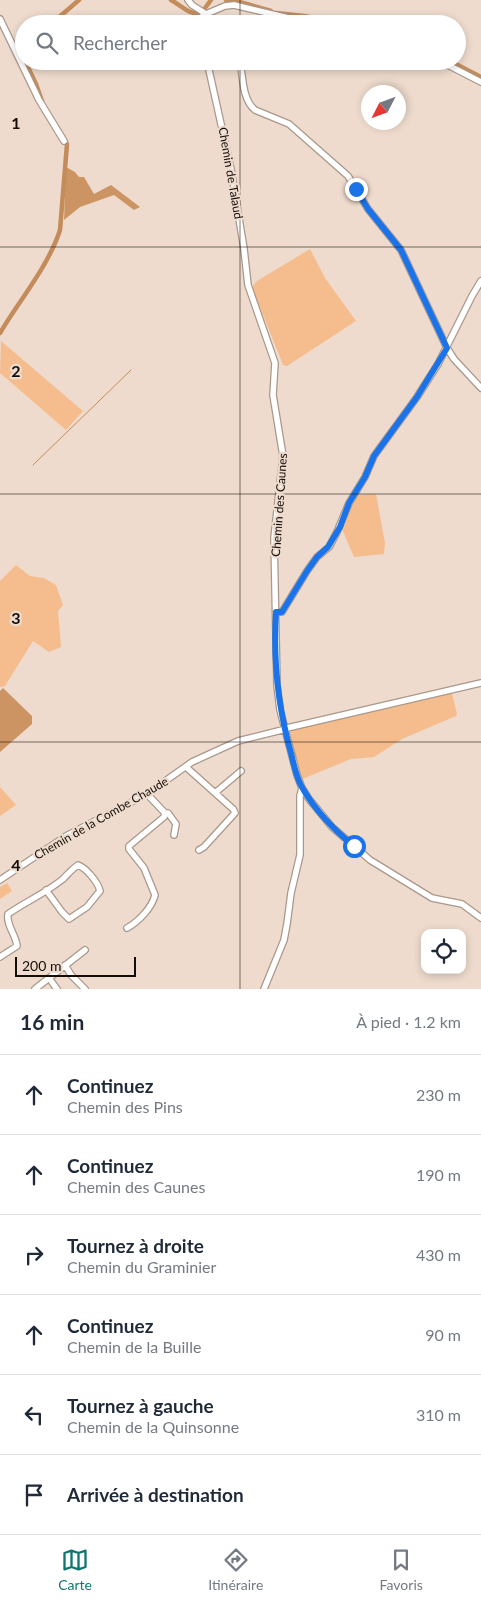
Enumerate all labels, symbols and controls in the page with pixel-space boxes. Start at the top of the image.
search box [15,15,466,70]
icon: search [33,29,61,57]
text: Rechercher [73,31,167,54]
north arrow [361,85,406,130]
text: 1 [11,113,21,132]
street label: Chemin de Talaud [216,126,246,220]
route end [345,178,368,201]
text: 2 [11,361,21,380]
street label: Chemin des Caunes [268,453,290,557]
text: 3 [11,608,21,627]
street label: Chemin de la Combe Chaude [31,773,171,863]
route start [343,835,366,858]
text: 4 [11,855,21,874]
map controls [421,929,466,974]
button: locate [421,929,466,974]
scale bar [15,954,136,977]
text: 200 m [22,957,61,974]
text: 16 min [20,1009,84,1034]
text: À pied · 1.2 km [356,1012,461,1031]
text: Continuez [67,1074,153,1097]
icon: ahead [20,1081,48,1109]
text: 230 m [416,1085,461,1104]
text: Chemin des Pins [67,1097,183,1116]
text: Continuez [67,1154,153,1177]
icon: ahead [20,1161,48,1189]
text: 190 m [416,1165,461,1184]
text: Chemin des Caunes [67,1177,205,1196]
text: Tournez à droite [67,1234,204,1257]
icon: right [20,1241,48,1269]
text: 430 m [416,1245,461,1264]
text: Chemin du Graminier [67,1257,216,1276]
text: Continuez [67,1314,153,1337]
icon: ahead [20,1321,48,1349]
text: 90 m [425,1325,461,1344]
text: Chemin de la Buille [67,1337,201,1356]
text: Tournez à gauche [67,1394,214,1417]
icon: left [20,1401,48,1429]
text: 310 m [416,1405,461,1424]
text: Chemin de la Quinsonne [67,1417,239,1436]
icon: arrive [20,1481,48,1509]
text: Arrivée à destination [67,1483,244,1506]
tab: Carte [58,1546,92,1593]
tab: Itinéraire [208,1546,263,1593]
tab: Favoris [380,1546,423,1593]

